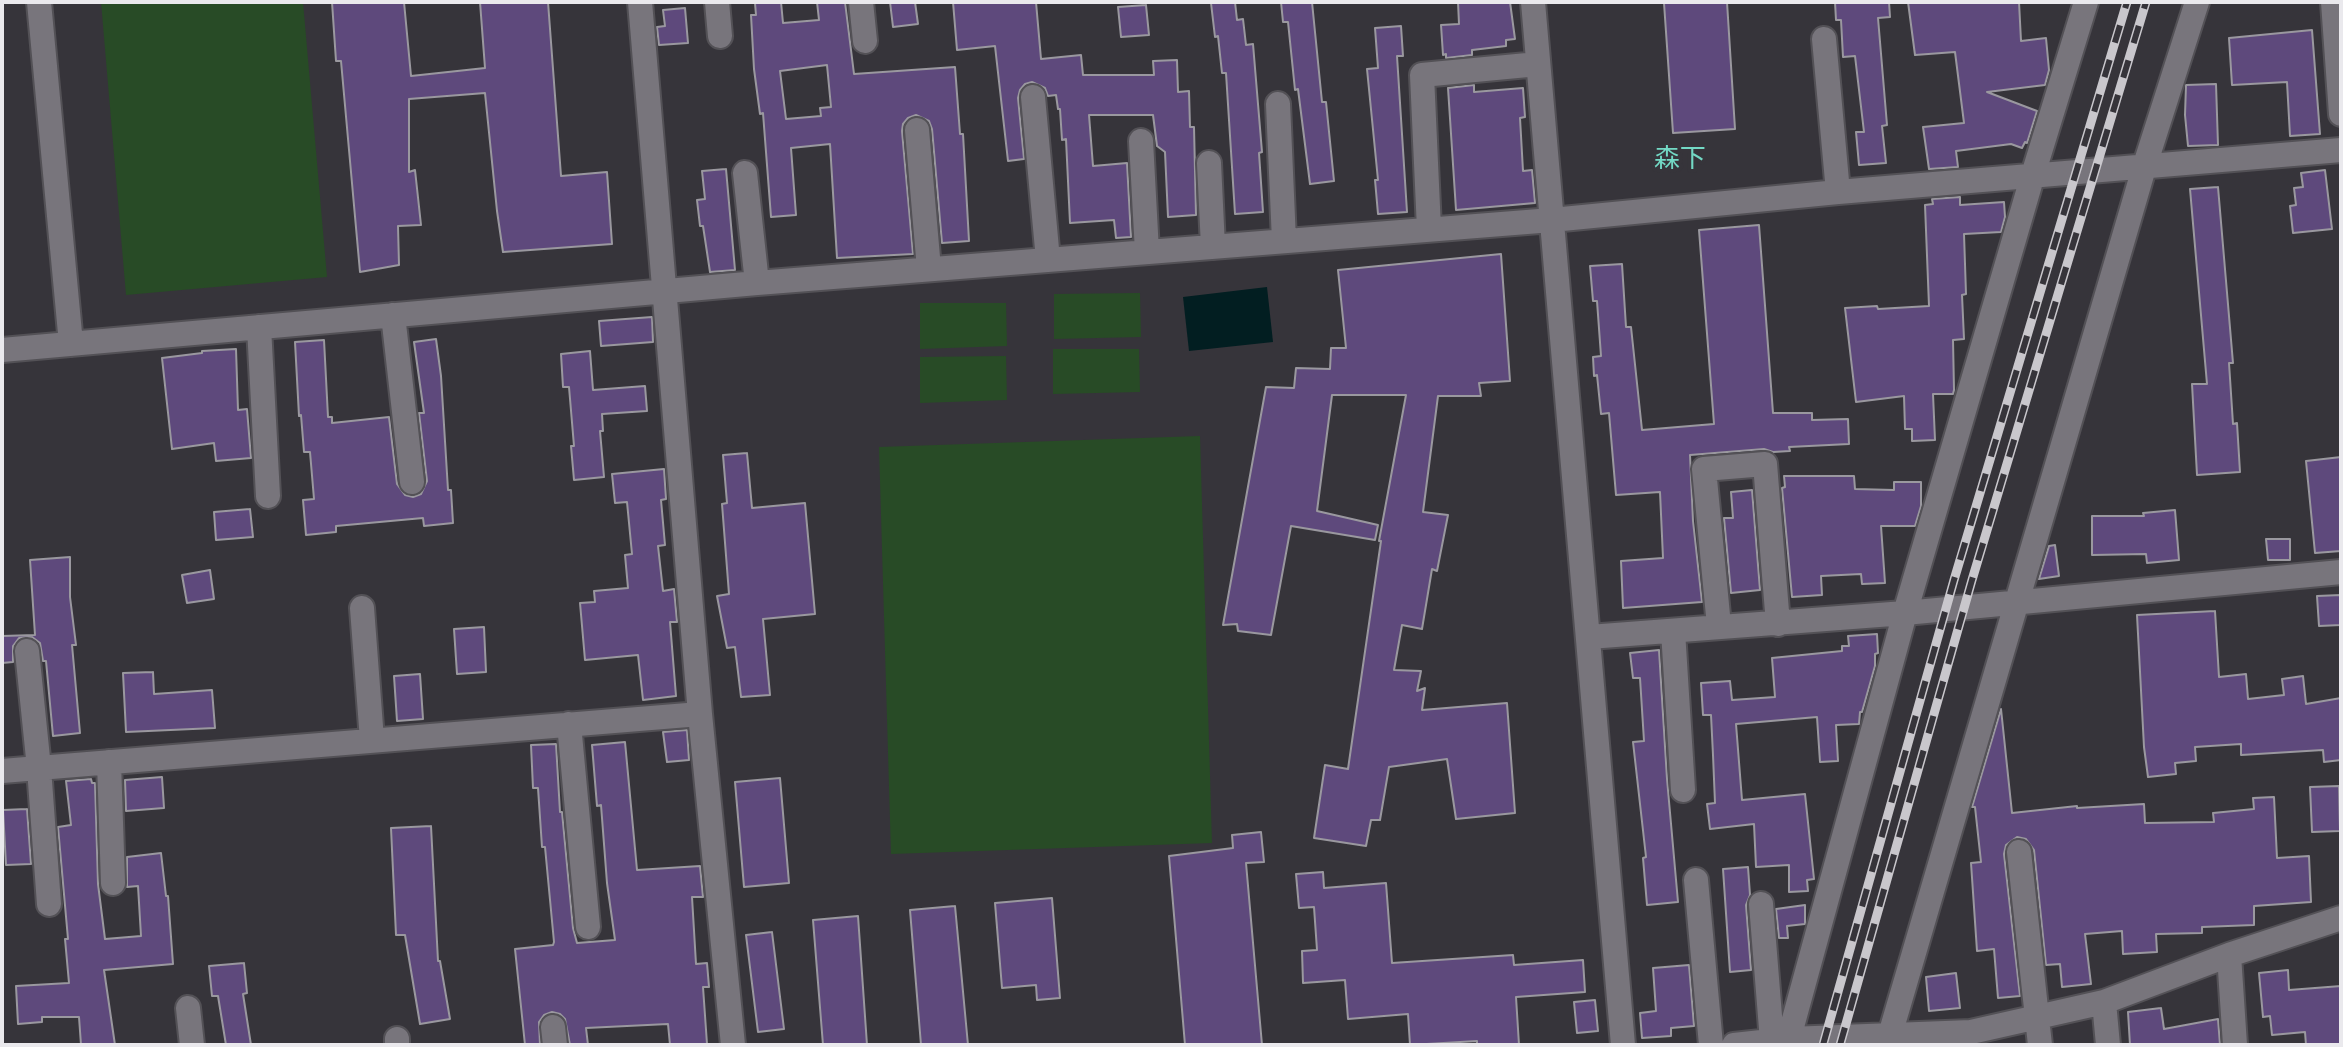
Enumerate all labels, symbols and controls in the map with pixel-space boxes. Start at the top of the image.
district label: 森下 [1654,144,1706,176]

